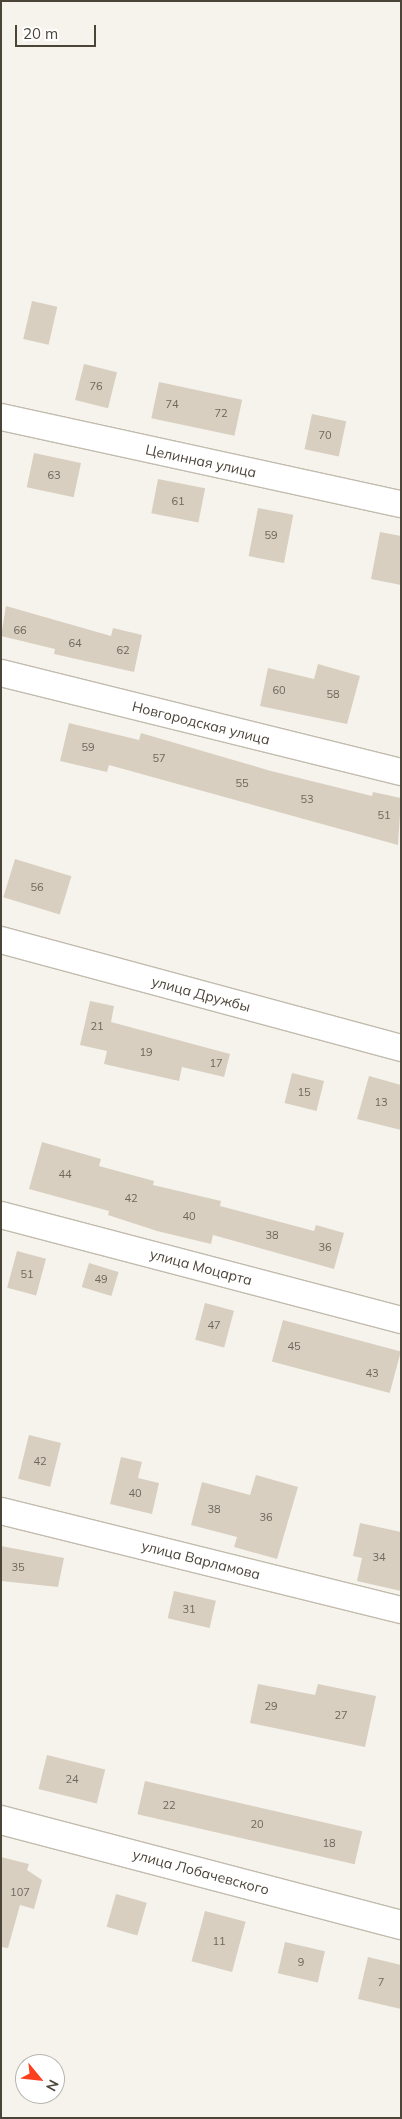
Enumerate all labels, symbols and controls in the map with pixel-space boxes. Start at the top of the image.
scale bar [18,15,99,47]
text: 20 m [23,24,58,43]
house number: 76 [89,379,103,393]
house number: 74 [165,397,179,411]
house number: 72 [214,406,228,420]
house number: 70 [318,428,332,442]
street label: Целинная улица [144,441,258,481]
house number: 63 [47,468,61,482]
house number: 61 [171,494,185,508]
house number: 59 [264,528,278,542]
house number: 66 [13,623,27,637]
house number: 64 [68,636,82,650]
house number: 62 [116,643,130,657]
house number: 60 [272,683,286,697]
house number: 58 [326,687,340,701]
street label: Новгородская улица [130,698,272,748]
house number: 59 [81,740,95,754]
house number: 57 [152,751,166,765]
house number: 55 [235,776,249,790]
house number: 53 [300,792,314,806]
house number: 51 [377,808,391,822]
house number: 56 [30,880,44,894]
street label: улица Дружбы [150,973,252,1015]
house number: 21 [90,1019,104,1033]
house number: 19 [139,1045,153,1059]
house number: 17 [209,1056,223,1070]
house number: 15 [297,1085,311,1099]
house number: 13 [374,1095,388,1109]
house number: 44 [58,1167,72,1181]
house number: 42 [124,1191,138,1205]
house number: 40 [182,1209,196,1223]
house number: 38 [265,1228,279,1242]
house number: 36 [318,1240,332,1254]
street label: улица Моцарта [148,1245,254,1289]
house number: 51 [20,1267,34,1281]
house number: 49 [94,1272,108,1286]
house number: 47 [207,1318,221,1332]
house number: 45 [287,1339,301,1353]
house number: 43 [365,1366,379,1380]
house number: 42 [33,1454,47,1468]
house number: 40 [128,1486,142,1500]
house number: 38 [207,1502,221,1516]
house number: 36 [259,1510,273,1524]
street label: улица Варламова [140,1537,262,1583]
house number: 34 [372,1550,386,1564]
house number: 35 [11,1560,25,1574]
house number: 31 [182,1602,196,1616]
house number: 29 [264,1699,278,1713]
house number: 27 [334,1708,348,1722]
house number: 24 [65,1772,79,1786]
house number: 22 [162,1798,176,1812]
house number: 20 [250,1817,264,1831]
house number: 18 [322,1836,336,1850]
street label: улица Лобачевского [131,1846,271,1898]
house number: 107 [10,1885,30,1899]
house number: 11 [212,1934,226,1948]
house number: 9 [298,1955,304,1969]
house number: 7 [378,1975,384,1989]
north arrow [15,2054,65,2104]
text: N [42,2077,63,2094]

